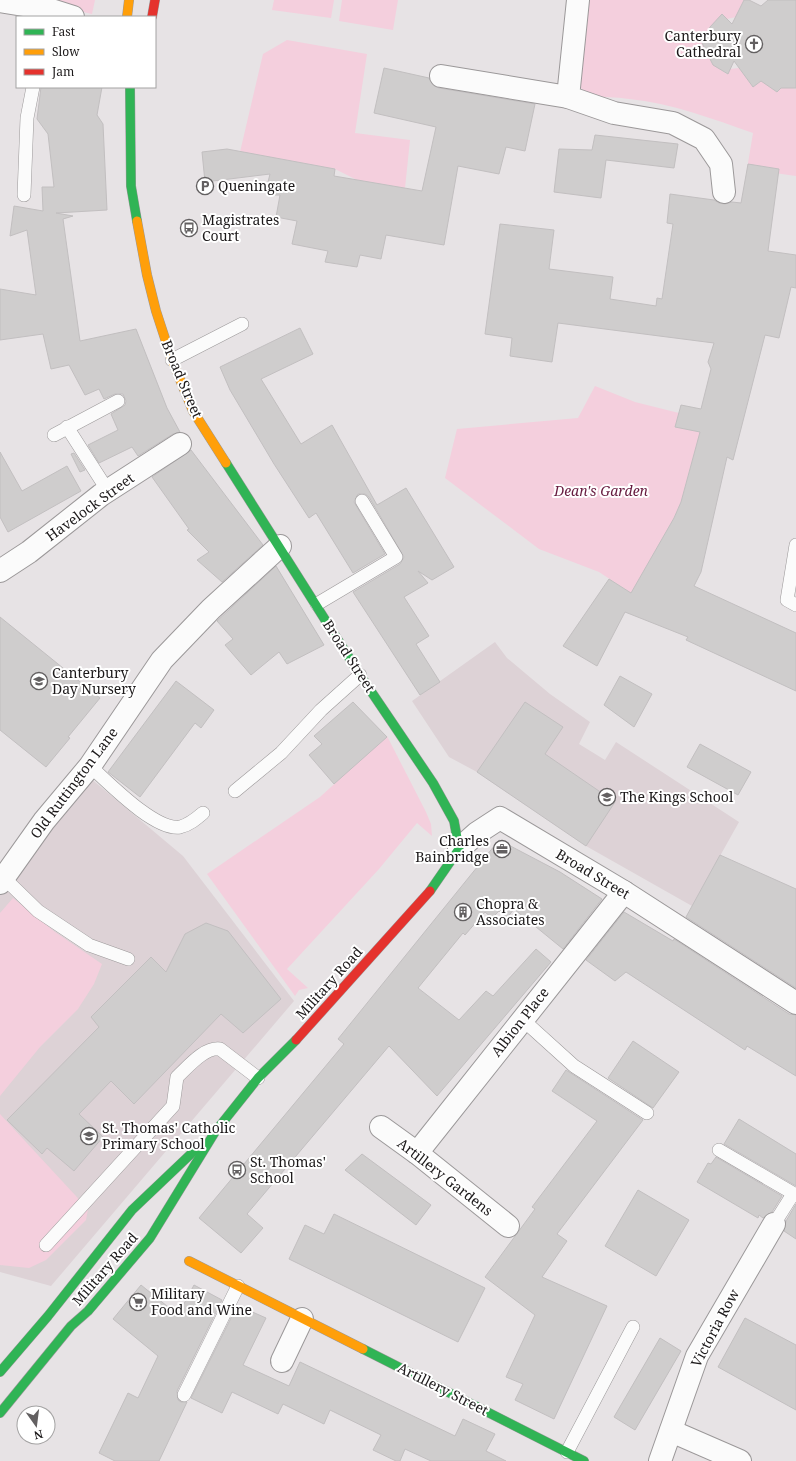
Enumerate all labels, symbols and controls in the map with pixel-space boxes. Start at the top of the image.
legend [16,16,156,88]
text: Fast [52,23,75,40]
place label: Canterbury Cathedral [664,26,742,61]
church icon: Canterbury Cathedral [744,34,764,54]
text: Slow [52,43,80,60]
text: Jam [51,63,74,80]
parking icon: Queningate [195,176,215,196]
place label: Queningate [218,176,295,195]
place label: Magistrates Court [202,210,279,245]
bus stop icon: Magistrates Court [179,218,199,238]
street label: Broad Street [158,337,207,421]
street label: Havelock Street [42,468,138,545]
park label: Dean's Garden [553,481,649,500]
street label: Broad Street [319,616,380,696]
place label: Canterbury Day Nursery [52,663,136,698]
school or university icon: Canterbury Day Nursery [29,671,49,691]
street label: Old Ruttington Lane [25,723,122,842]
school or university icon: The Kings School [597,787,617,807]
place label: The Kings School [620,787,734,806]
place label: Charles Bainbridge [415,831,489,866]
office icon: Charles Bainbridge [492,839,512,859]
street label: Broad Street [553,844,634,903]
place label: Chopra & Associates [476,894,545,929]
building icon: Chopra & Associates [453,902,473,922]
street label: Military Road [291,942,366,1023]
street label: Albion Place [487,983,553,1060]
place label: St. Thomas' Catholic Primary School [102,1118,236,1153]
school or university icon: St. Thomas' Catholic Primary School [79,1126,99,1146]
street label: Artillery Gardens [394,1133,497,1220]
place label: St. Thomas' School [250,1152,326,1187]
bus stop icon: St. Thomas' School [227,1160,247,1180]
street label: Military Road [68,1228,142,1309]
place label: Military Food and Wine [151,1284,252,1319]
street label: Victoria Row [686,1285,744,1370]
supermarket icon: Military Food and Wine [128,1292,148,1312]
street label: Artillery Street [395,1358,492,1420]
north arrow [16,1405,56,1445]
text: N [32,1427,45,1444]

